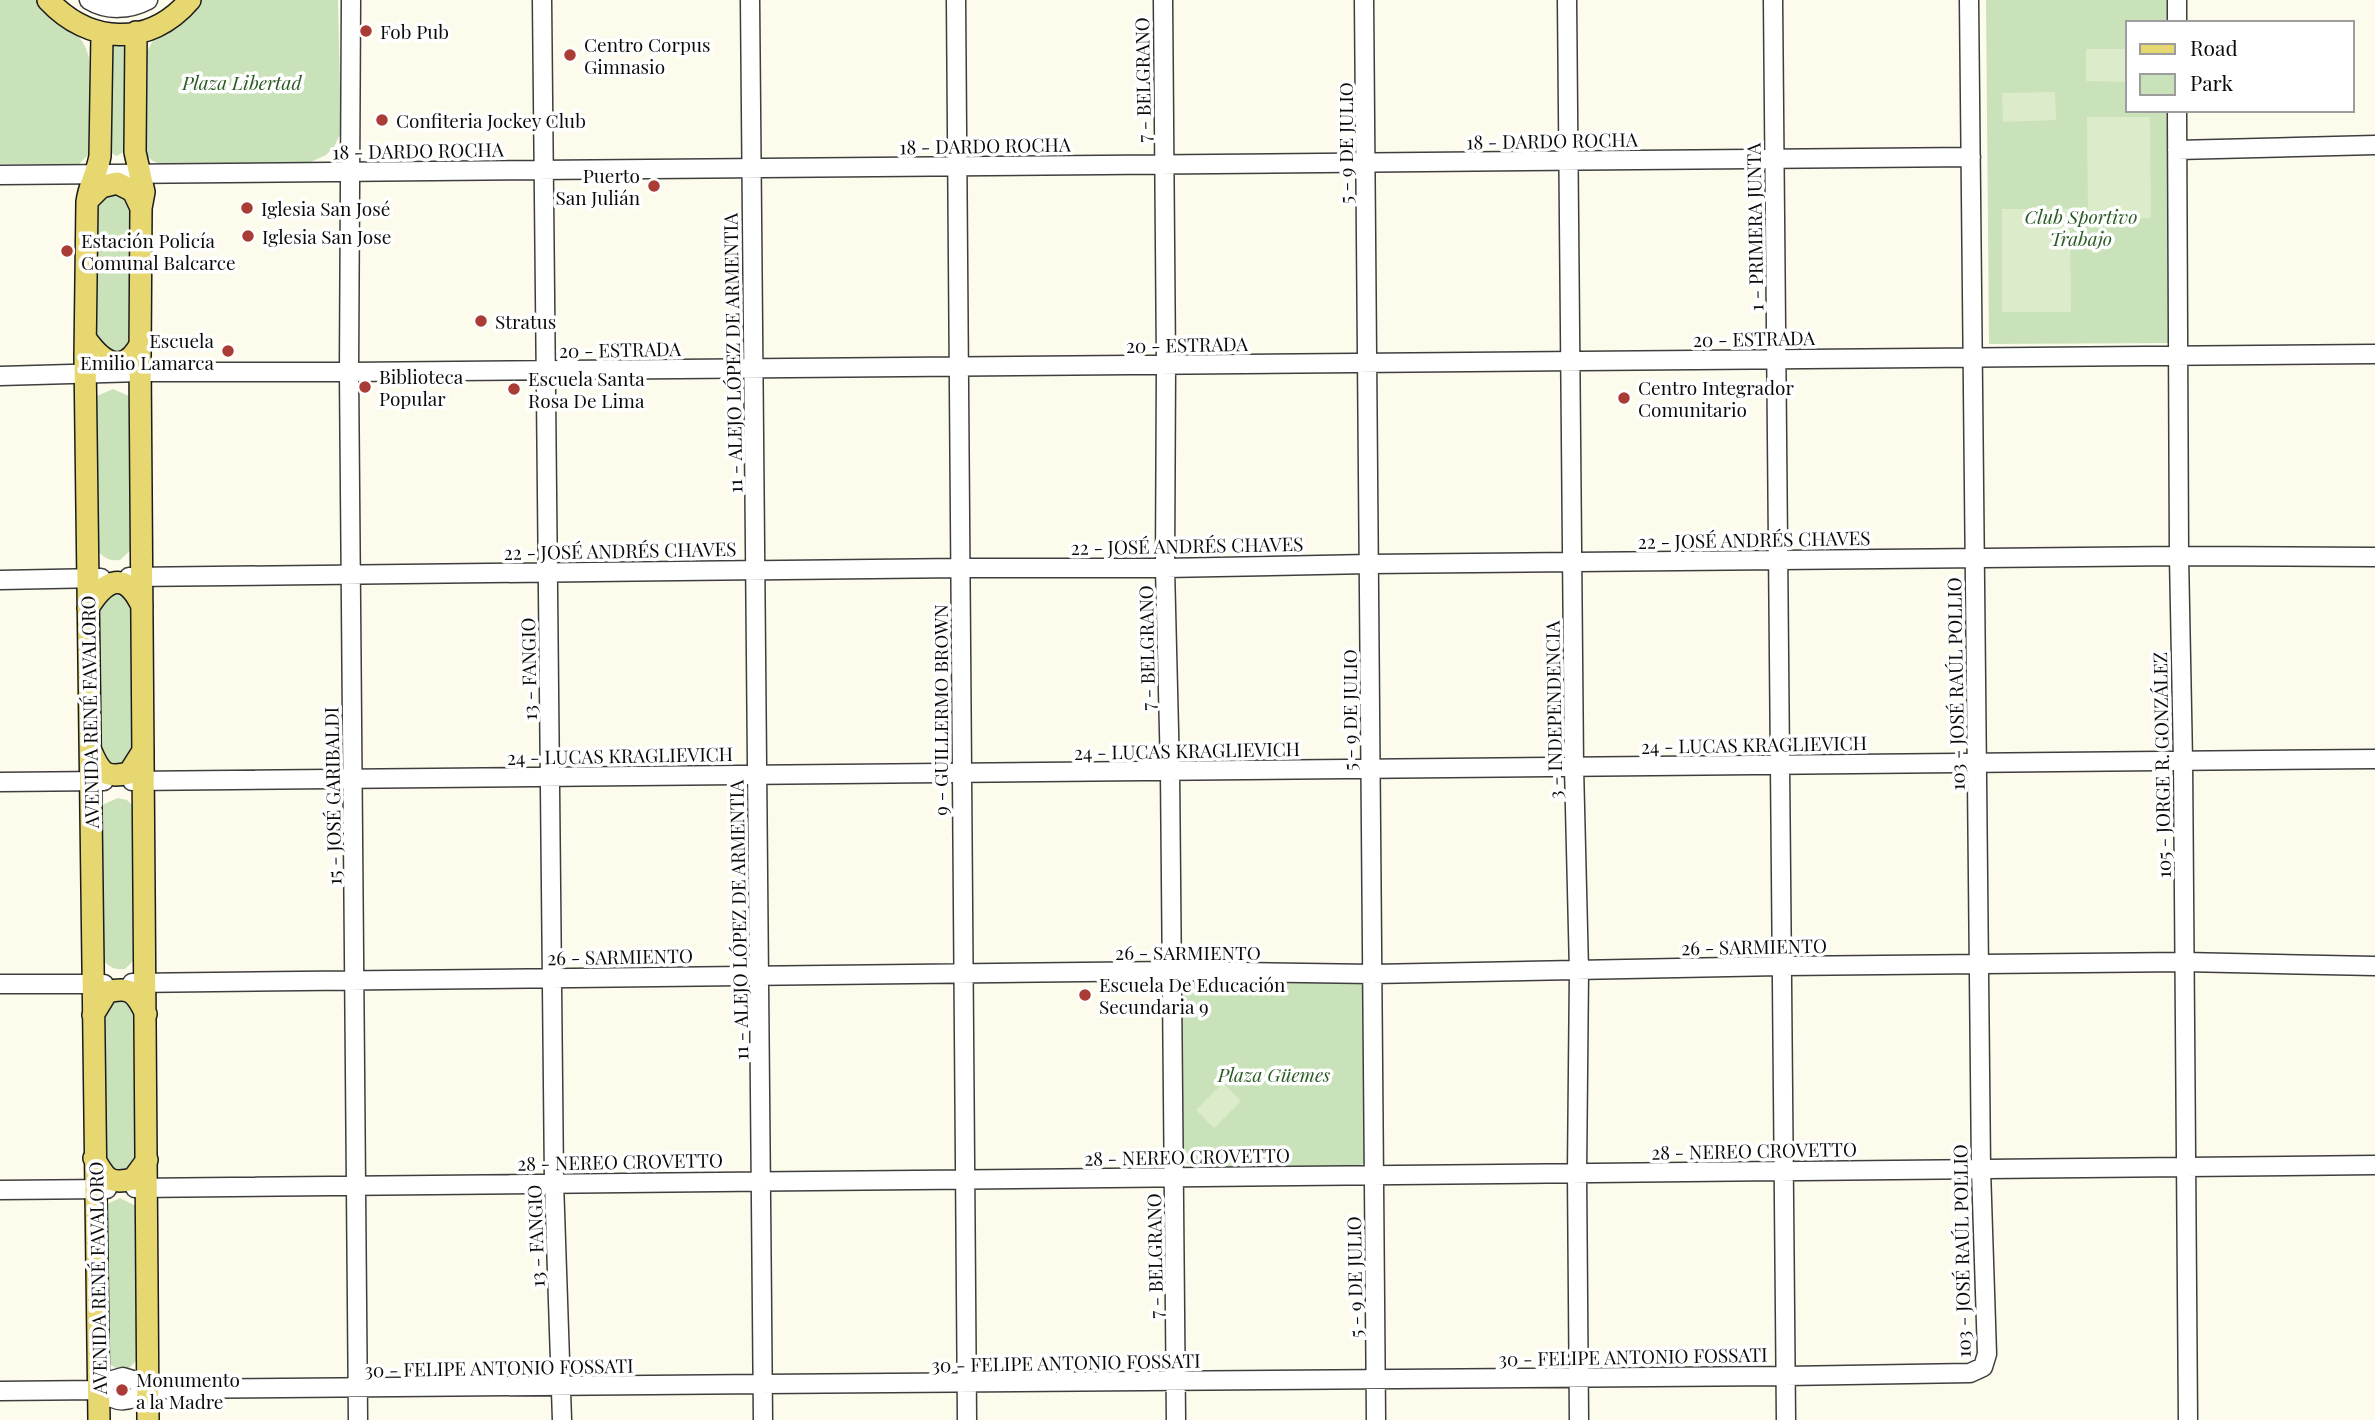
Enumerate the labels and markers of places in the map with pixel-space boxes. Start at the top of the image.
place label: Fob Pub [380,18,449,44]
marker: Fob Pub [358,23,374,39]
place label: Centro Corpus Gimnasio [584,31,710,79]
marker: Centro Corpus Gimnasio [562,47,578,63]
place label: Confiteria Jockey Club [396,107,586,133]
marker: Confiteria Jockey Club [374,112,390,128]
place label: Puerto San Julián [555,162,641,210]
marker: Puerto San Julián [646,178,662,194]
place label: Iglesia San José [261,195,390,221]
marker: Iglesia San José [239,200,255,216]
place label: Iglesia San Jose [262,223,391,249]
place label: Estación Policía Comunal Balcarce [81,227,236,275]
marker: Iglesia San Jose [240,228,256,244]
marker: Estación Policía Comunal Balcarce [59,243,75,259]
place label: Stratus [495,308,556,334]
marker: Stratus [473,313,489,329]
place label: Escuela Emilio Lamarca [80,327,215,375]
marker: Escuela Emilio Lamarca [220,343,236,359]
place label: Biblioteca Popular [379,363,464,411]
place label: Escuela Santa Rosa De Lima [528,365,645,413]
place label: Centro Integrador Comunitario [1638,374,1794,422]
marker: Biblioteca Popular [357,379,373,395]
marker: Escuela Santa Rosa De Lima [506,381,522,397]
marker: Centro Integrador Comunitario [1616,390,1632,406]
place label: Escuela De Educación Secundaria 9 [1099,971,1286,1019]
marker: Escuela De Educación Secundaria 9 [1077,987,1093,1003]
place label: Monumento a la Madre [136,1366,240,1414]
marker: Monumento a la Madre [114,1382,130,1398]

